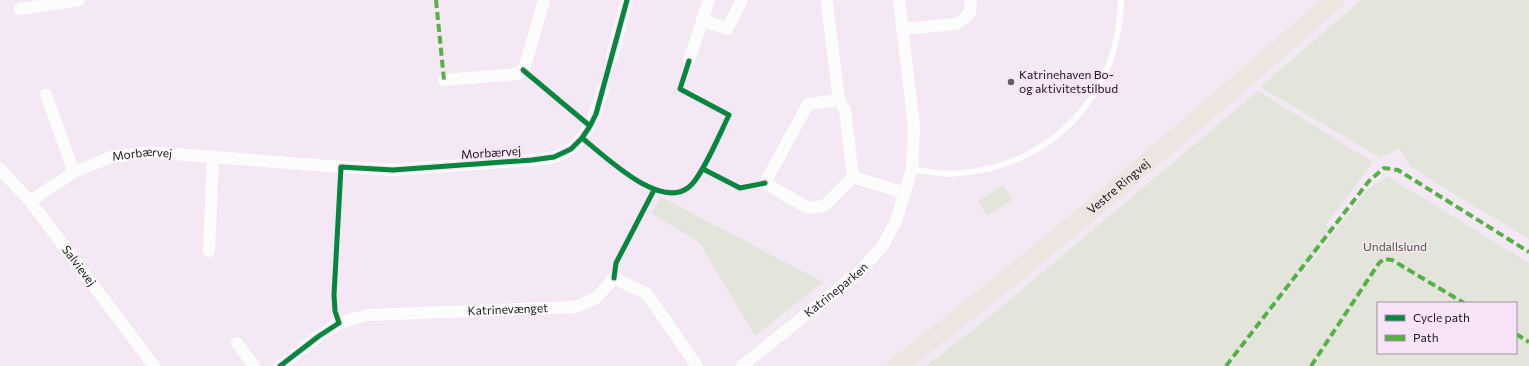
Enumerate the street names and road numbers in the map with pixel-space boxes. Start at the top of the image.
street label: Morbærvej [460,143,522,161]
street label: Morbærvej [111,144,173,163]
street label: Vestre Ringvej [1084,156,1152,216]
street label: Salvievej [60,242,99,288]
street label: Katrineparken [801,259,870,319]
street label: Katrinevænget [467,300,548,317]

